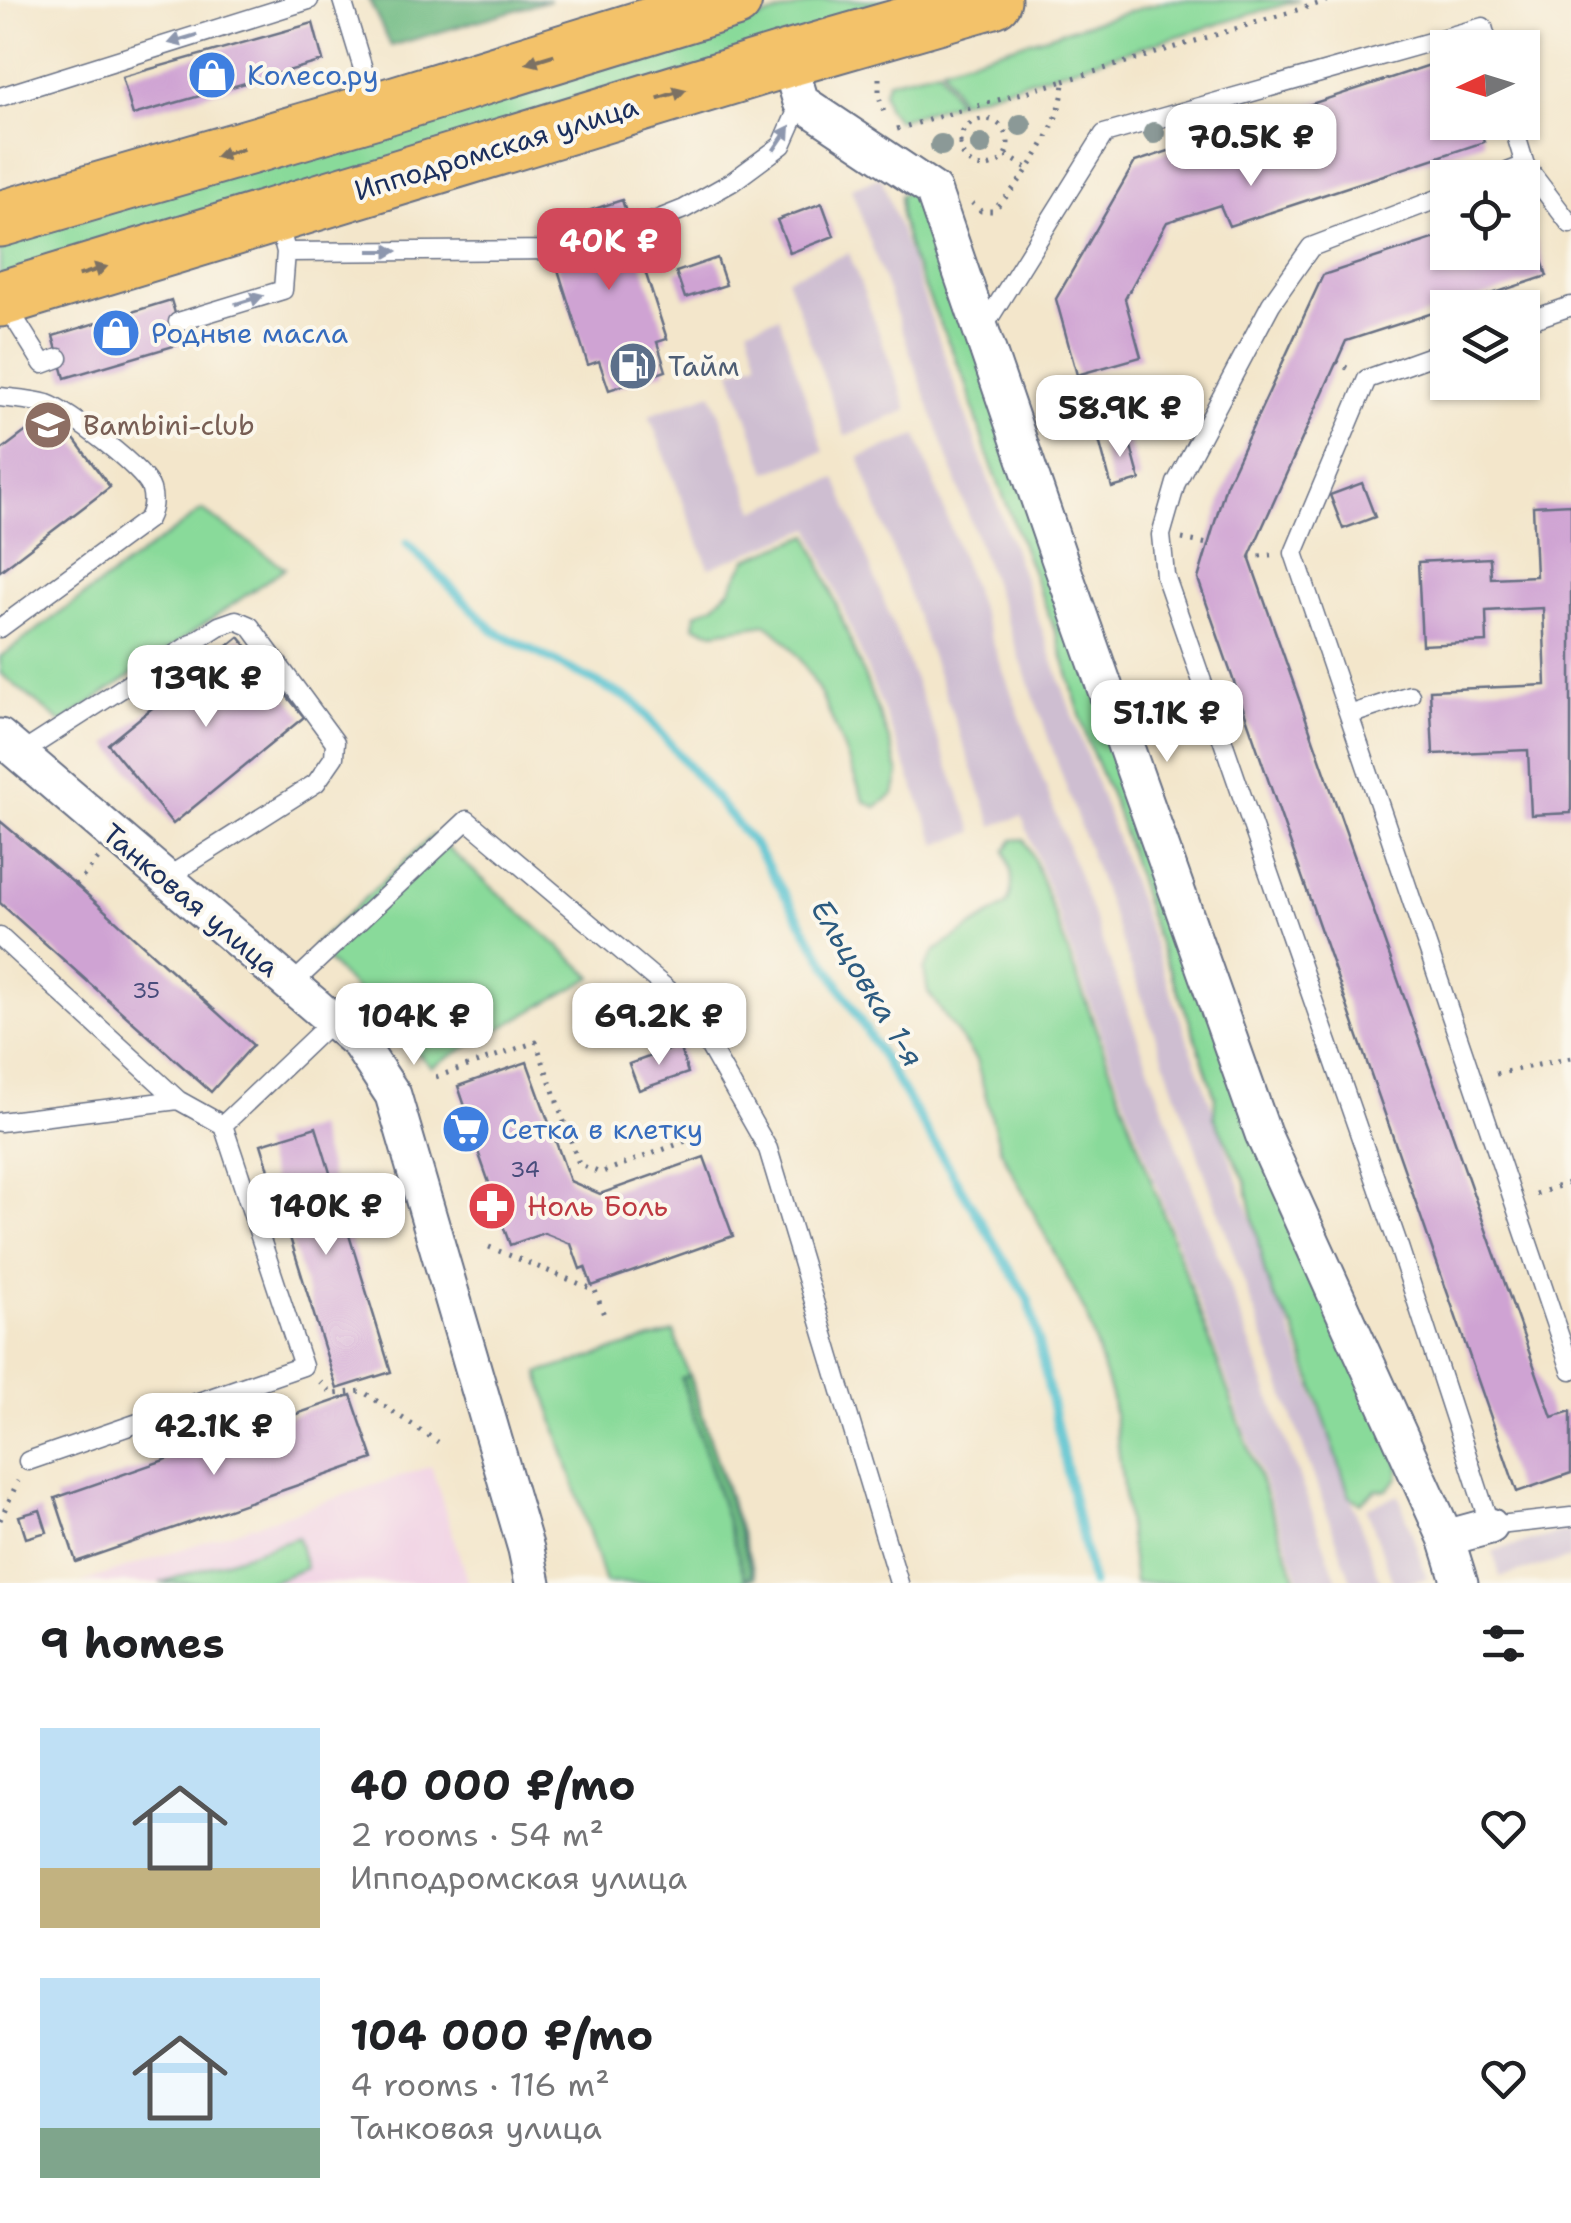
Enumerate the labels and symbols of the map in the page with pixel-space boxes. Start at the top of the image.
north arrow [1430,30,1540,140]
one-way arrow [168,33,198,48]
shop icon: Колесо.ру [186,49,238,101]
one-way arrow [524,52,555,67]
place label: Колесо.ру [247,56,379,94]
one-way arrow [657,86,688,101]
street label: Ипподромская улица [349,87,643,209]
pin: 70.5K ₽ [1159,104,1343,189]
one-way arrow [771,125,791,152]
one-way arrow [213,145,244,161]
pin: 40K ₽ [539,208,679,293]
one-way arrow [368,243,400,259]
one-way arrow [79,263,109,278]
one-way arrow [234,292,264,307]
shop icon: Родные масла [90,307,142,359]
place label: Родные масла [151,314,348,352]
fuel station icon: Тайм [607,340,659,392]
place label: Тайм [668,347,739,385]
pin: 58.9K ₽ [1028,375,1212,460]
school or university icon: Bambini-club [22,399,74,451]
place label: Bambini-club [83,406,255,444]
pin: 139K ₽ [125,645,287,730]
pin: 51.1K ₽ [1075,680,1259,765]
street label: Танковая улица [94,815,288,985]
water label: Ельцовка 1-я [801,891,934,1074]
house number: 35 [132,976,160,1005]
pin: 104K ₽ [333,983,495,1068]
pin: 69.2K ₽ [567,983,751,1068]
supermarket icon: Сетка в клетку [440,1103,492,1155]
place label: Сетка в клетку [501,1110,703,1148]
house number: 34 [510,1155,540,1184]
pin: 140K ₽ [245,1173,407,1258]
pharmacy icon: Ноль Боль [466,1180,518,1232]
place label: Ноль Боль [527,1187,668,1225]
pin: 42.1K ₽ [122,1393,306,1478]

